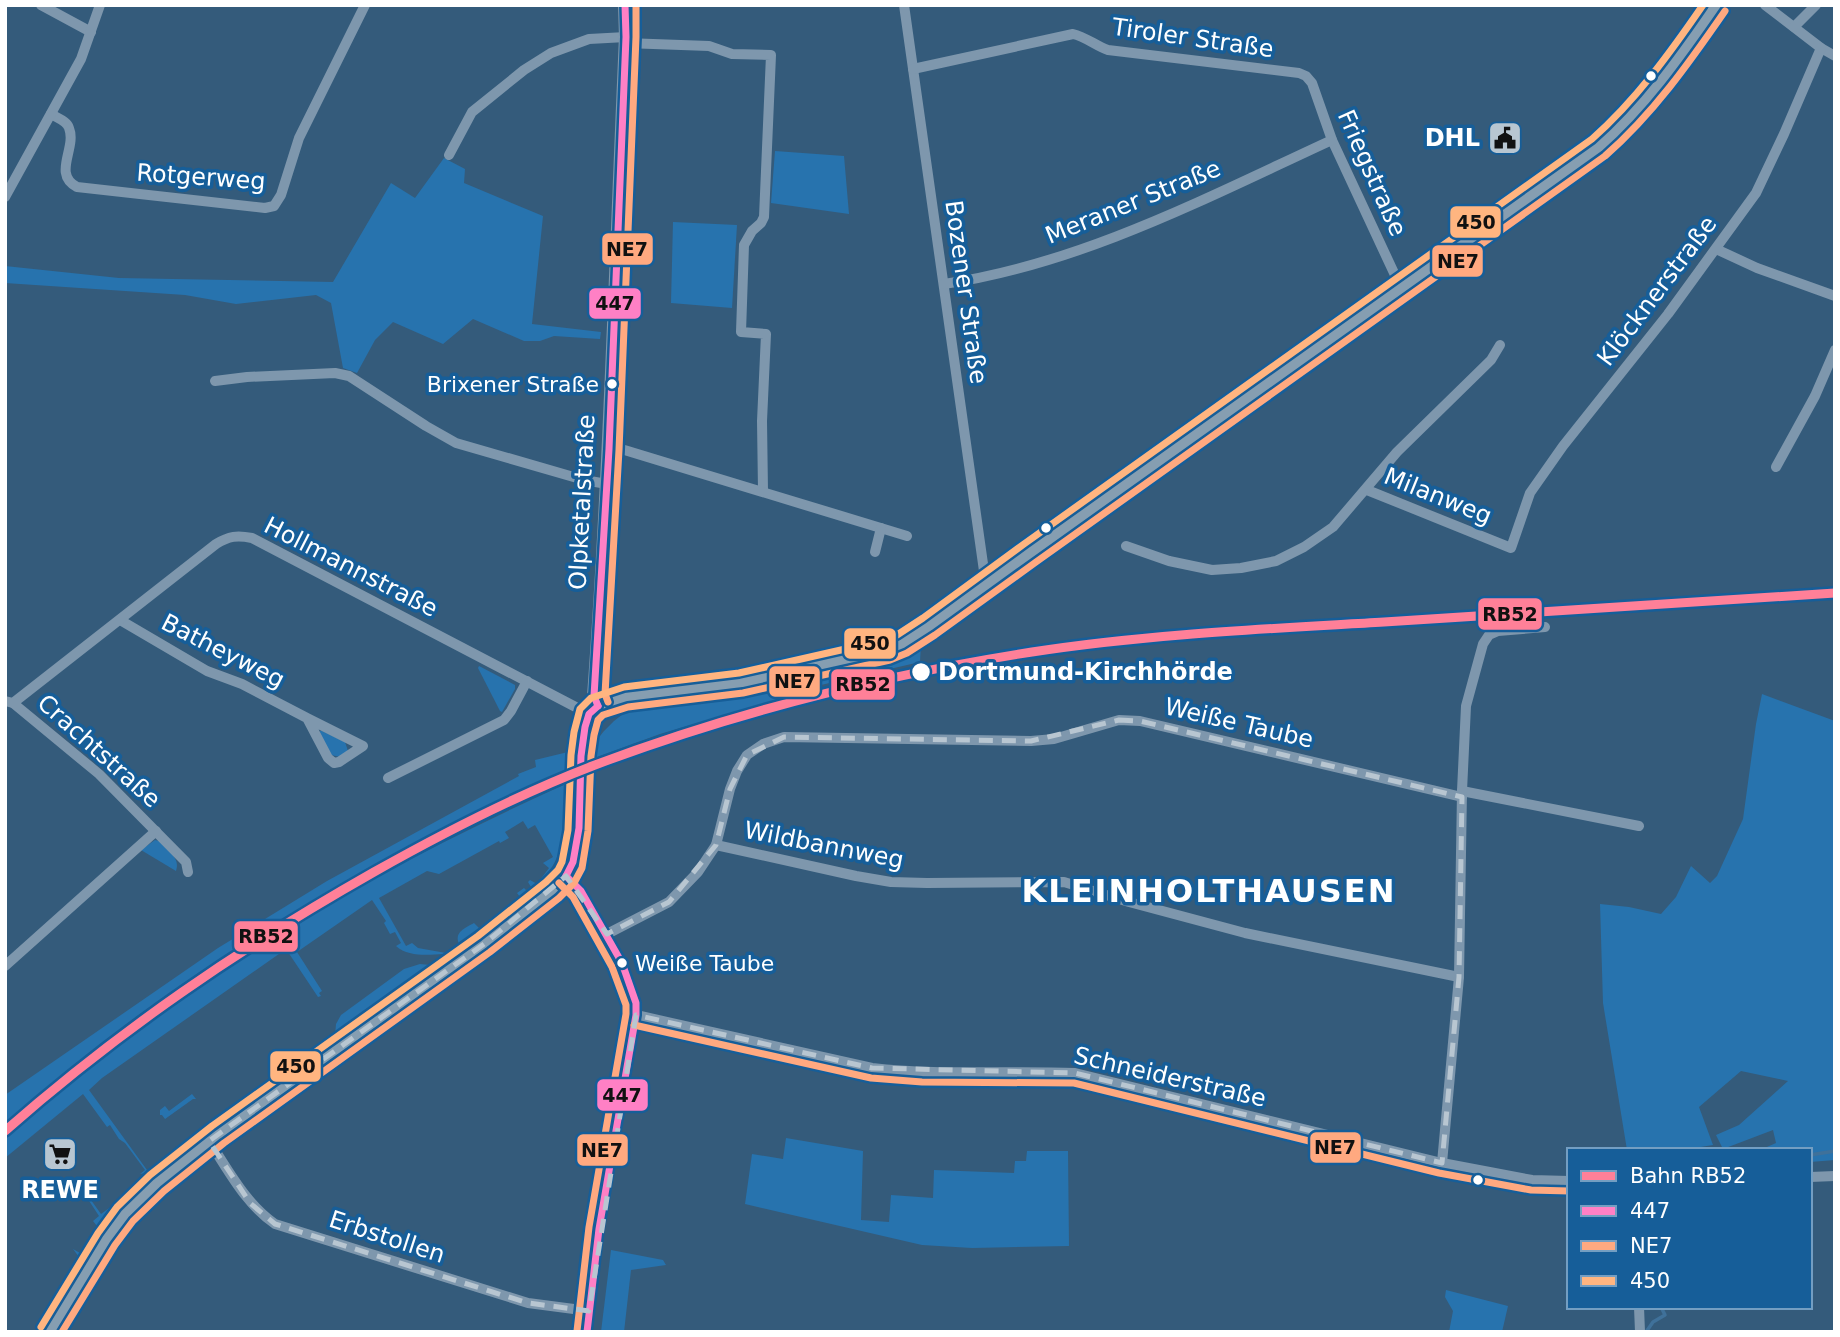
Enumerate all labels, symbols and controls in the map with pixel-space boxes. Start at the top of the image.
street label: Tiroler Straße [1110,13,1275,63]
unlabelled marker [1644,69,1658,83]
street label: Friegstraße [1332,106,1412,240]
public building icon: DHL [1486,119,1524,157]
place label: DHL [1425,124,1480,152]
street label: Meraner Straße [1041,154,1225,250]
street label: Rotgerweg [136,159,266,195]
street label: Bozener Straße [939,198,993,386]
line badge: 450 [1449,205,1502,239]
text: 450 [1456,211,1496,233]
street label: Klöcknerstraße [1592,211,1722,371]
line badge: NE7 [601,232,654,266]
text: NE7 [606,238,648,260]
line badge: NE7 [1431,244,1484,278]
text: NE7 [1437,250,1479,272]
line badge: 447 [588,287,642,320]
text: 447 [595,292,635,314]
place label: Brixener Straße [427,372,599,397]
marker: Brixener Straße [605,377,619,391]
street label: Olpketalstraße [563,414,601,590]
street label: Milanweg [1380,462,1496,530]
street label: Hollmannstraße [260,511,442,623]
unlabelled marker [1039,521,1053,535]
line badge: RB52 [1477,597,1543,631]
text: RB52 [1482,603,1538,625]
street label: Batheyweg [157,608,289,694]
line badge: 450 [843,627,897,660]
text: 450 [850,632,890,654]
place label: Dortmund-Kirchhörde [938,658,1233,686]
marker: Dortmund-Kirchhörde [910,661,932,683]
line badge: NE7 [768,665,821,698]
line badge: RB52 [830,668,896,701]
text: NE7 [774,670,816,692]
text: RB52 [835,673,891,695]
street label: Crachtstraße [32,689,166,813]
street label: Weiße Taube [1162,692,1316,754]
street label: Wildbannweg [742,816,906,874]
district label: KLEINHOLTHAUSEN [1022,872,1396,910]
line badge: RB52 [233,920,299,953]
text: RB52 [238,925,294,947]
place label: Weiße Taube [635,951,774,976]
marker: Weiße Taube [615,956,629,970]
street label: Schneiderstraße [1071,1041,1269,1113]
line badge: 450 [269,1050,322,1083]
text: 450 [276,1055,316,1077]
line badge: 447 [596,1078,649,1112]
text: 447 [602,1084,642,1106]
line badge: NE7 [1309,1131,1362,1164]
line badge: NE7 [576,1133,629,1167]
supermarket icon: REWE [41,1135,79,1173]
text: NE7 [1314,1136,1356,1158]
text: NE7 [581,1139,623,1161]
legend [1567,1148,1812,1309]
text: Bahn RB52 [1630,1164,1746,1188]
unlabelled marker [1471,1173,1485,1187]
place label: REWE [21,1176,99,1204]
text: 447 [1630,1199,1670,1223]
street label: Erbstollen [326,1205,448,1269]
text: NE7 [1630,1234,1672,1258]
text: 450 [1630,1269,1670,1293]

